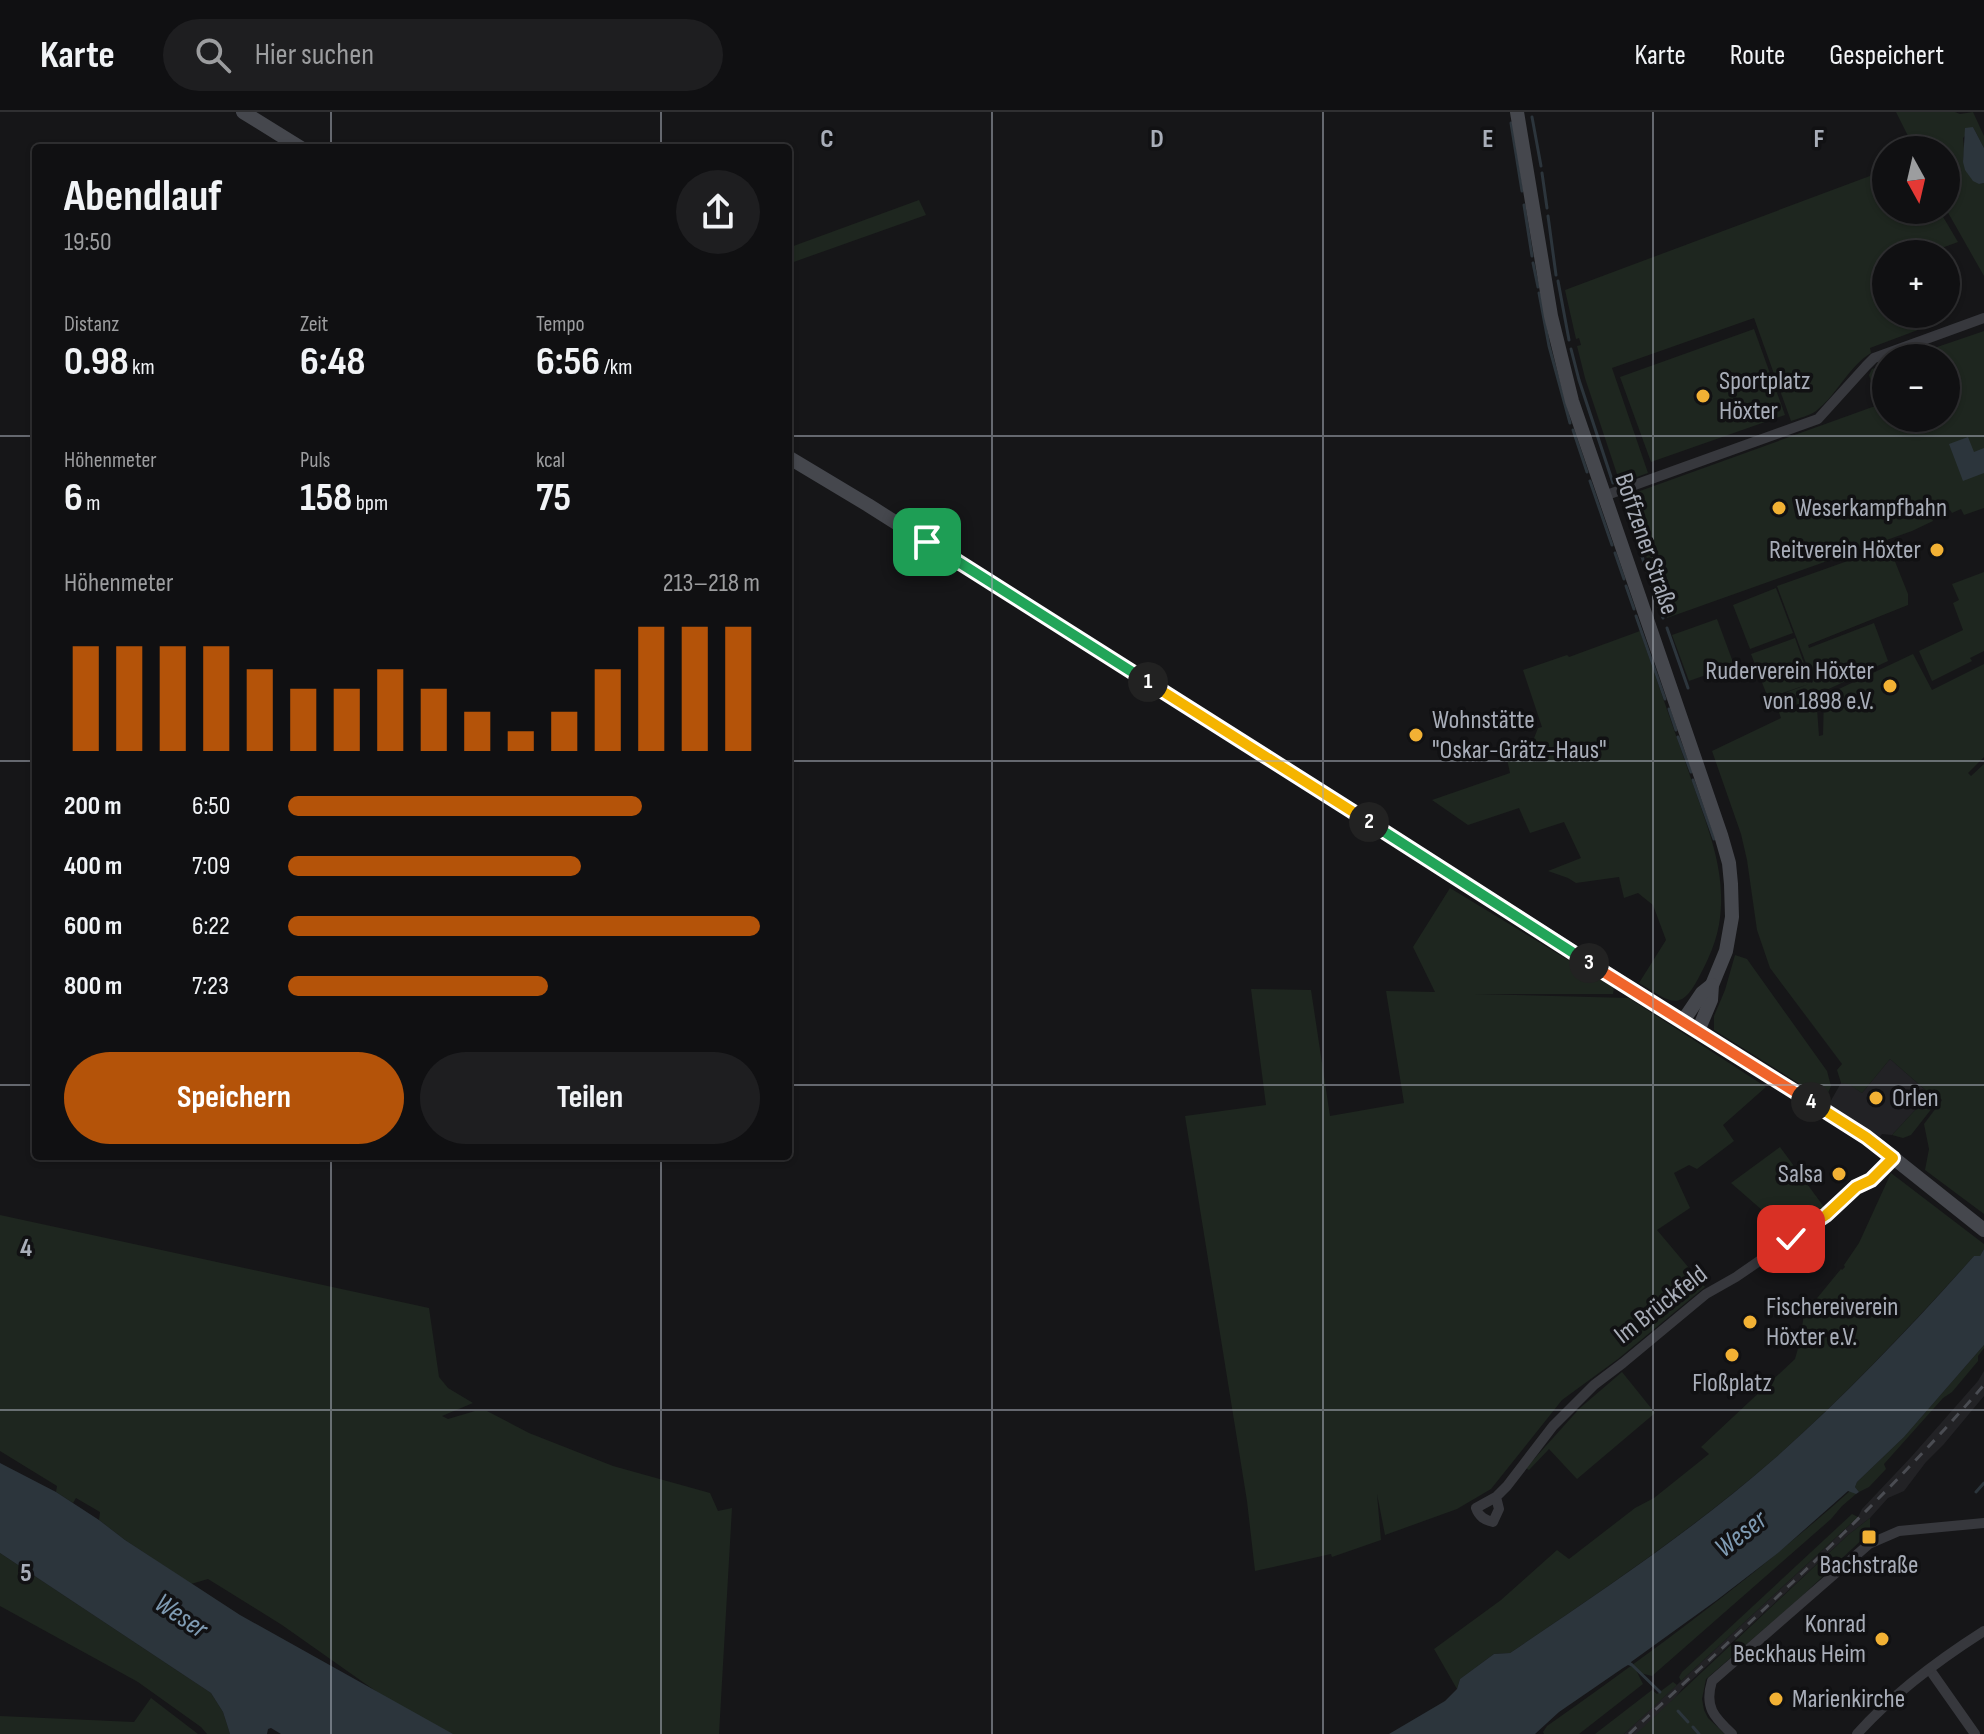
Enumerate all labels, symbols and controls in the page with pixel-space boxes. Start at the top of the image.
search box [163,19,723,91]
text: Karte [40,33,115,78]
icon: search [191,33,235,77]
text: Hier suchen [255,37,374,73]
text: Karte [1635,39,1686,72]
text: Route [1730,39,1785,72]
text: Gespeichert [1829,39,1944,72]
text: C [820,124,834,155]
text: D [1150,124,1164,155]
text: E [1482,124,1494,155]
text: F [1814,124,1825,155]
north arrow [1872,136,1960,224]
map controls [1872,136,1960,432]
text: Abendlauf [64,170,222,223]
button: share [676,170,760,254]
text: 19:50 [64,227,112,258]
button: + [1872,240,1960,328]
text: Distanz [64,311,119,338]
text: Zeit [300,311,328,338]
text: Tempo [536,311,585,338]
text: 0.98 [64,338,129,386]
text: 6:48 [300,338,365,386]
text: 6:56 [536,338,600,386]
button: − [1872,344,1960,432]
text: km [129,354,155,381]
text: /km [600,354,632,381]
place label: Sportplatz Höxter [1719,366,1810,427]
marker: Sportplatz Höxter [1694,387,1712,405]
text: Höhenmeter [64,447,157,474]
text: Puls [300,447,330,474]
text: kcal [536,447,565,474]
street label: Boffzener Straße [1607,469,1685,619]
text: 6 [64,474,83,522]
text: 158 [300,474,352,522]
text: 75 [536,474,571,522]
text: m [83,490,100,517]
text: bpm [352,490,388,517]
place label: Weserkampfbahn [1795,493,1947,524]
marker: Weserkampfbahn [1770,499,1788,517]
pin [893,508,961,576]
icon: arrive [905,520,949,564]
place label: Reitverein Höxter [1769,535,1922,566]
marker: Reitverein Höxter [1928,541,1946,559]
text: Höhenmeter [64,568,173,599]
text: 213–218 m [663,568,760,599]
place label: Ruderverein Höxter von 1898 e.V. [1705,656,1875,717]
pin: 1 [1128,662,1168,702]
text: 1 [1144,668,1152,695]
marker: Ruderverein Höxter von 1898 e.V. [1881,677,1899,695]
place label: Wohnstätte "Oskar-Grätz-Haus" [1432,705,1607,766]
marker: Wohnstätte "Oskar-Grätz-Haus" [1407,726,1425,744]
text: 200 m [64,791,121,822]
text: 6:50 [192,791,230,822]
pin: 2 [1349,802,1389,842]
text: 2 [1364,808,1374,835]
text: 400 m [64,851,122,882]
text: 7:09 [192,851,230,882]
text: 600 m [64,911,122,942]
text: 6:22 [192,911,230,942]
pin: 3 [1569,943,1609,983]
text: 3 [1584,949,1594,976]
text: 800 m [64,971,122,1002]
text: 7:23 [192,971,229,1002]
button: Speichern [64,1052,404,1144]
button: Teilen [420,1052,760,1144]
pin: 4 [1791,1082,1831,1122]
place label: Orlen [1892,1083,1939,1114]
text: 4 [1806,1088,1816,1115]
marker: Orlen [1867,1089,1885,1107]
place label: Salsa [1778,1159,1823,1190]
marker: Salsa [1830,1165,1848,1183]
pin [1757,1205,1825,1273]
icon: check [1769,1217,1813,1261]
text: 4 [20,1233,32,1264]
street label: Im Brückfeld [1608,1259,1714,1351]
place label: Fischereiverein Höxter e.V. [1766,1292,1899,1353]
marker: Fischereiverein Höxter e.V. [1741,1313,1759,1331]
marker: Floßplatz [1723,1346,1741,1364]
place label: Floßplatz [1692,1368,1772,1399]
water label: Weser [1708,1503,1774,1565]
marker: Bachstraße [1860,1528,1878,1546]
place label: Bachstraße [1820,1550,1918,1581]
text: 5 [20,1558,32,1589]
water label: Weser [148,1586,215,1646]
place label: Konrad Beckhaus Heim [1733,1609,1866,1670]
marker: Konrad Beckhaus Heim [1873,1630,1891,1648]
place label: Marienkirche [1792,1684,1905,1715]
marker: Marienkirche [1767,1690,1785,1708]

